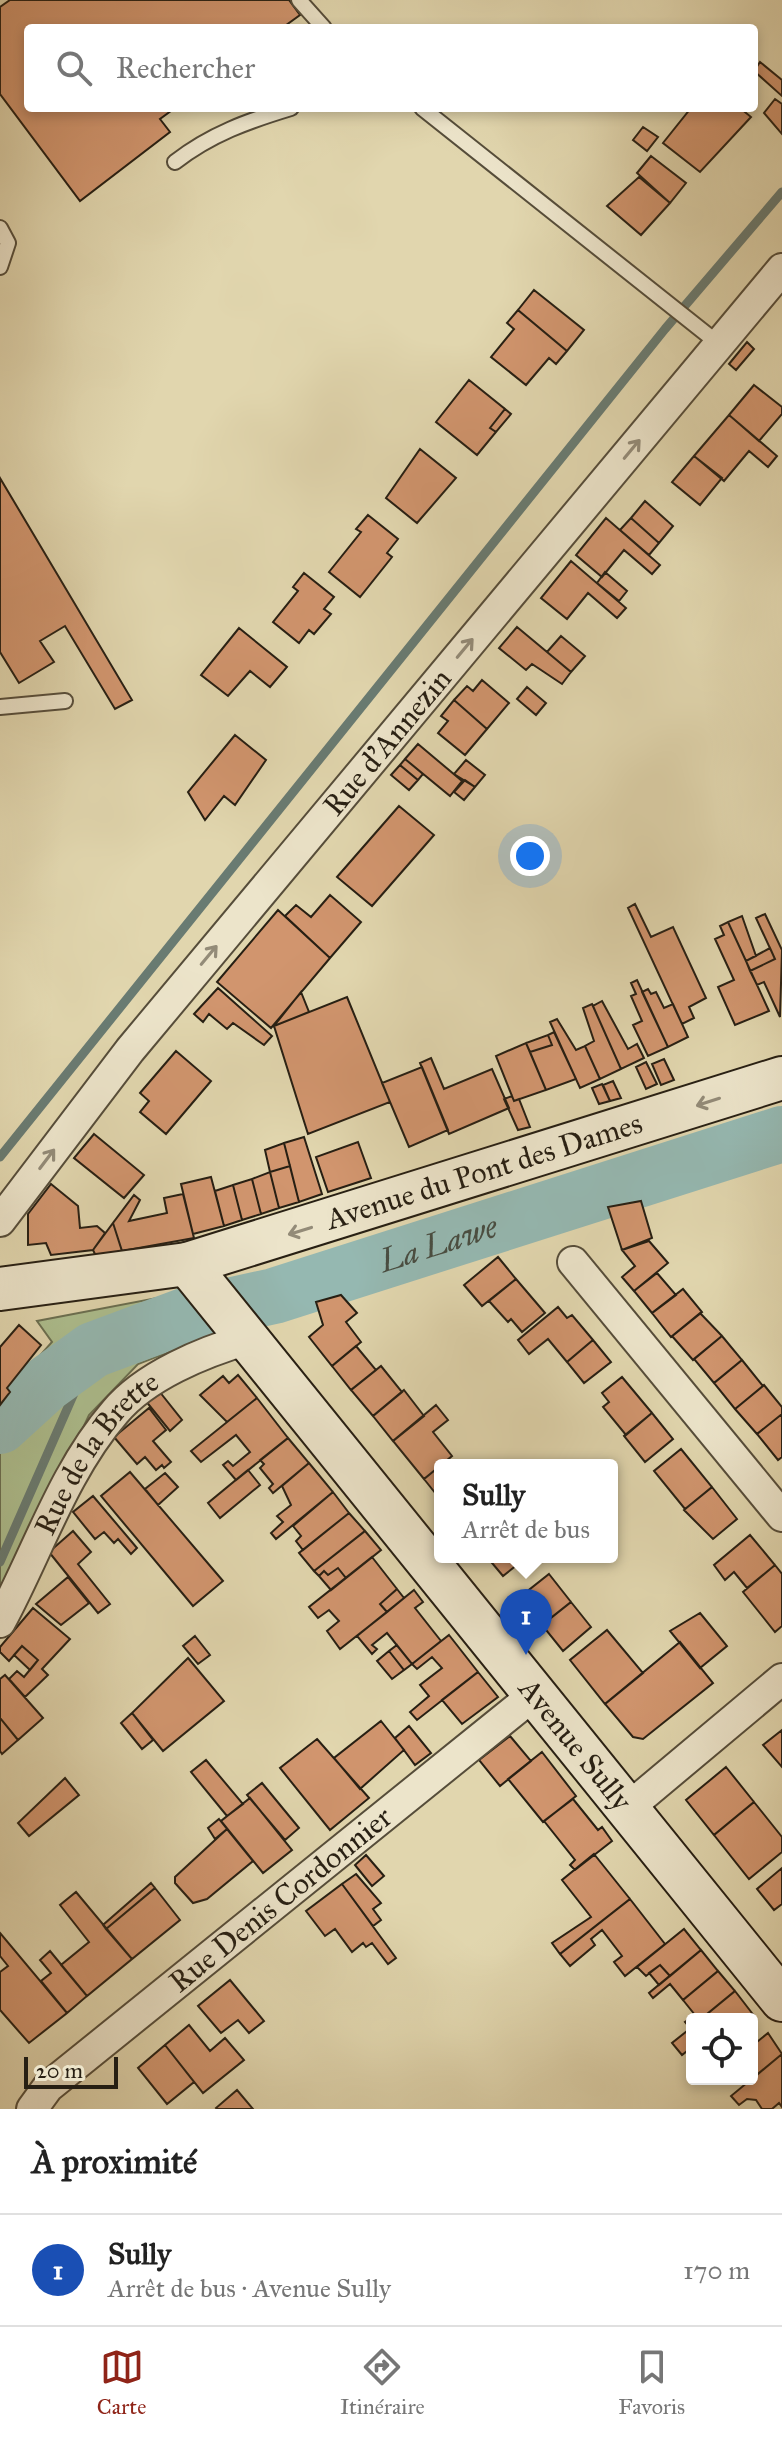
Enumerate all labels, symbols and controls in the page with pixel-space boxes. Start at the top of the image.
search box [24,24,758,112]
icon: search [52,46,96,90]
text: Rechercher [116,50,255,86]
one-way arrow [623,439,641,459]
one-way arrow [456,638,474,659]
street label: Rue d'Annezin [315,661,459,823]
your location [510,836,550,876]
one-way arrow [200,946,218,966]
one-way arrow [695,1095,721,1110]
street label: Avenue du Pont des Dames [320,1105,647,1238]
one-way arrow [39,1149,56,1170]
water label: La Lawe [373,1206,503,1281]
one-way arrow [287,1224,313,1239]
street label: Rue de la Brette [27,1363,165,1541]
popup [434,1459,618,1563]
text: Sully [462,1477,525,1513]
text: Arrêt de bus [462,1513,590,1545]
pin: 1 [500,1589,552,1655]
street label: Avenue Sully [510,1670,640,1819]
street label: Rue Denis Cordonnier [162,1798,400,2000]
map controls [686,2013,758,2085]
button: locate [686,2013,758,2085]
scale bar [24,2053,118,2089]
text: 20 m [36,2057,83,2084]
text: À proximité [32,2141,197,2182]
text: Sully [108,2236,171,2272]
text: 1 [53,2254,63,2286]
text: 170 m [683,2254,750,2286]
text: Arrêt de bus · Avenue Sully [108,2272,391,2304]
tab: Carte [97,2345,146,2420]
tab: Itinéraire [340,2345,425,2420]
tab: Favoris [618,2345,685,2420]

